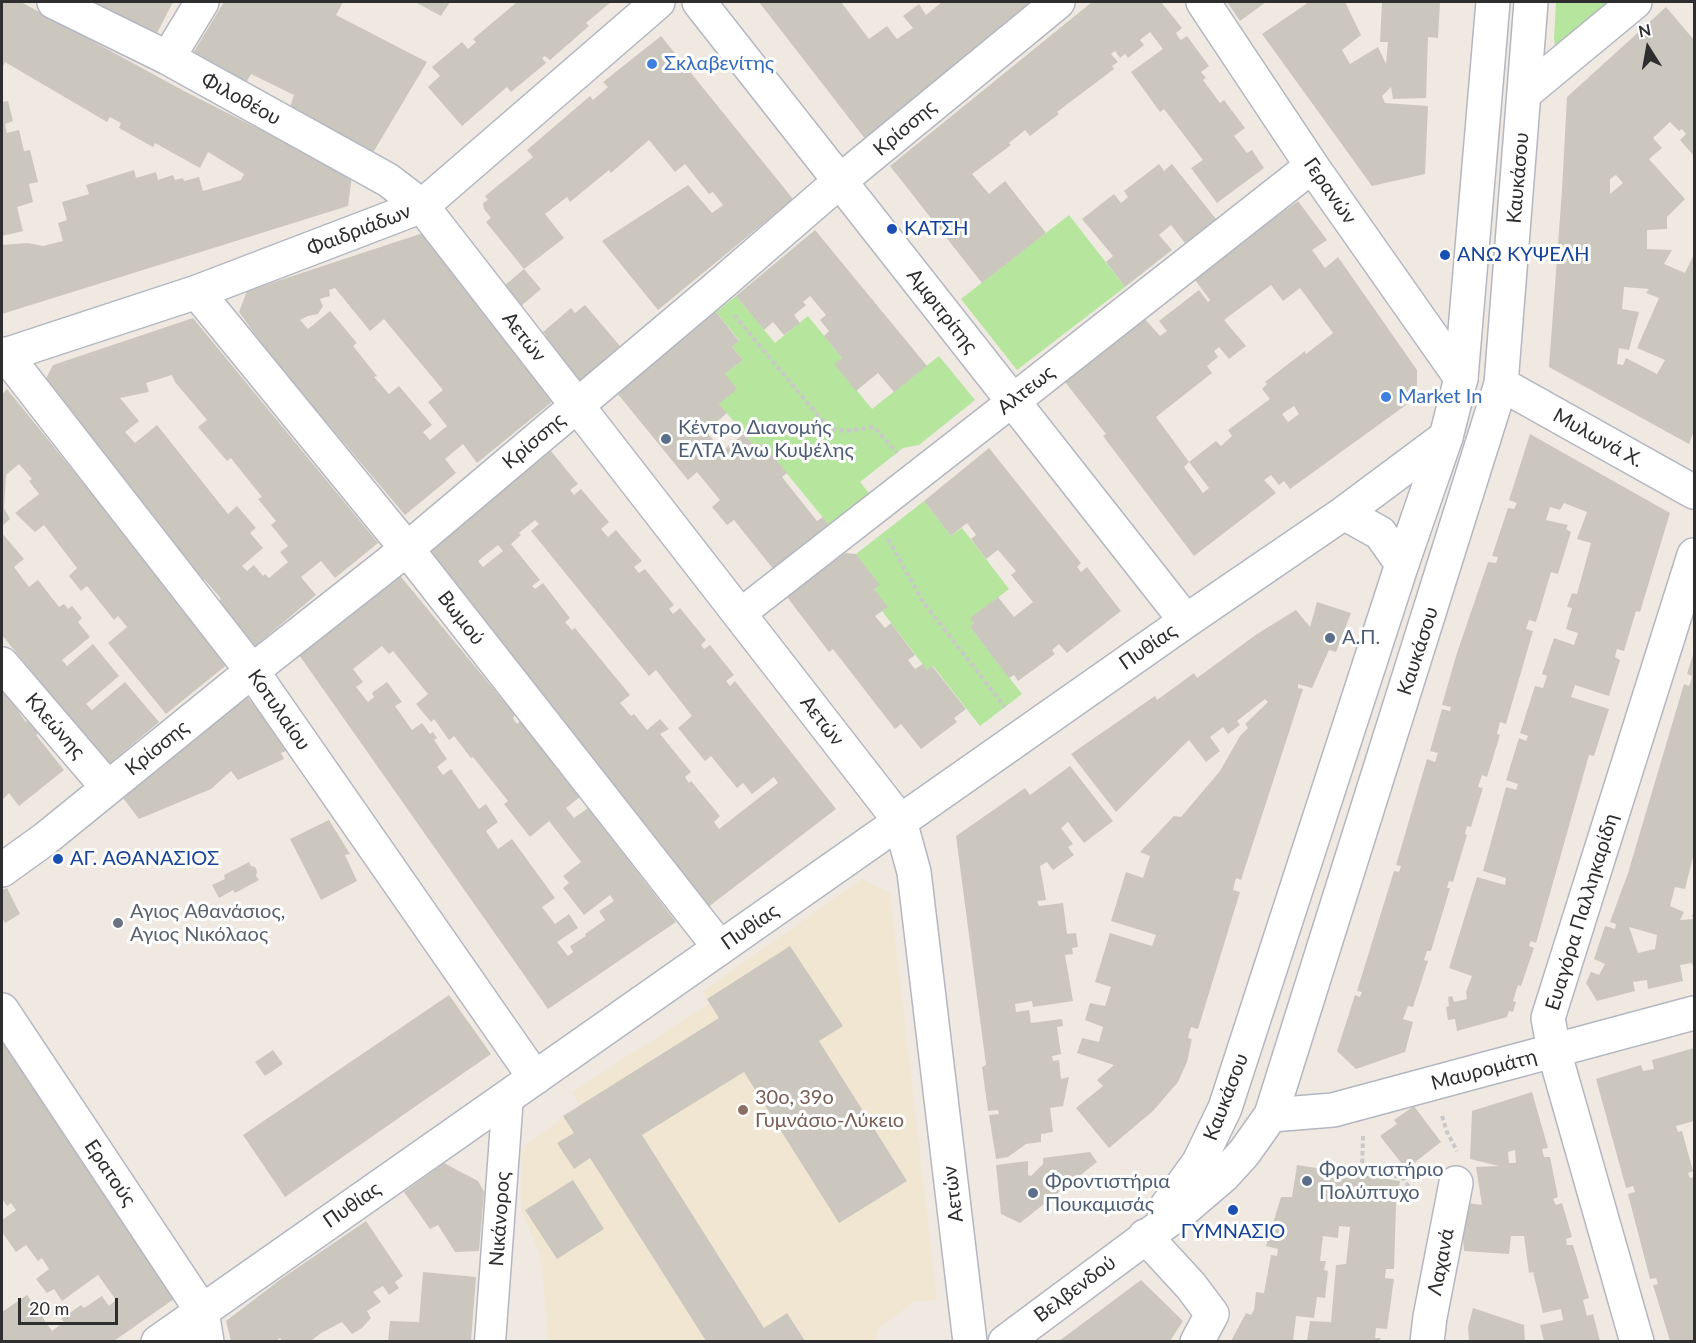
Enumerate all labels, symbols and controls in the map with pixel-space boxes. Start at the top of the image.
north arrow [1618,18,1678,78]
text: N [1637,19,1652,40]
place label: Σκλαβενίτης [664,52,774,76]
marker: Σκλαβενίτης [645,57,659,71]
street label: Φιλοθέου [197,67,285,131]
street label: Κρίσσης [869,95,941,161]
street label: Καυκάσου [1502,131,1534,225]
street label: Γερανών [1298,153,1362,229]
street label: Φαιδριάδων [304,199,414,261]
place label: ΚΑΤΣΗ [904,217,969,241]
marker: ΚΑΤΣΗ [885,222,899,236]
place label: ΑΝΩ ΚΥΨΕΛΗ [1457,243,1589,267]
marker: ΑΝΩ ΚΥΨΕΛΗ [1438,248,1452,262]
street label: Αμφιτρίτης [902,264,982,358]
street label: Αετών [497,307,551,367]
street label: Αλτεως [993,360,1059,420]
place label: Market In [1398,385,1482,409]
marker: Market In [1379,390,1393,404]
street label: Μυλωνά Χ. [1549,403,1647,473]
street label: Κρίσσης [498,408,570,474]
place label: Κέντρο Διανομής ΕΛΤΑ Άνω Κυψέλης [678,416,854,463]
marker: Κέντρο Διανομής ΕΛΤΑ Άνω Κυψέλης [659,432,673,446]
street label: Βωμού [432,586,490,650]
street label: Καυκάσου [1392,604,1444,698]
street label: Πυθίας [1115,619,1181,675]
place label: Α.Π. [1342,626,1380,650]
marker: Α.Π. [1323,631,1337,645]
street label: Κοτυλαίου [242,665,316,755]
street label: Κλεώνης [20,688,90,764]
street label: Αετών [795,691,849,751]
street label: Κρίσσης [120,715,194,781]
street label: Ευαγόρα Παλληκαρίδη [1541,811,1623,1013]
place label: ΑΓ. ΑΘΑΝΑΣΙΟΣ [70,847,219,871]
marker: ΑΓ. ΑΘΑΝΑΣΙΟΣ [51,852,65,866]
street label: Πυθίας [717,899,783,955]
place label: Αγιος Αθανάσιος, Αγιος Νικόλαος [130,900,285,947]
marker: Αγιος Αθανάσιος, Αγιος Νικόλαος [111,916,125,930]
street label: Μαυρομάτη [1429,1044,1539,1096]
street label: Καυκάσου [1198,1050,1254,1144]
place label: 30ο, 39ο Γυμνάσιο-Λύκειο [755,1086,904,1133]
marker: 30ο, 39ο Γυμνάσιο-Λύκειο [736,1103,750,1117]
street label: Ερατούς [79,1135,141,1211]
place label: Φροντιστήριο Πολύπτυχο [1319,1158,1444,1205]
street label: Αετών [938,1164,968,1224]
place label: Φροντιστήρια Πουκαμισάς [1045,1170,1170,1217]
street label: Νικάνορος [485,1171,515,1267]
marker: Φροντιστήριο Πολύπτυχο [1300,1174,1314,1188]
street label: Πυθίας [319,1177,385,1233]
marker: Φροντιστήρια Πουκαμισάς [1026,1186,1040,1200]
marker: ΓΥΜΝΑΣΙΟ [1226,1203,1240,1217]
place label: ΓΥΜΝΑΣΙΟ [1181,1220,1285,1244]
street label: Λαχανά [1423,1226,1459,1298]
street label: Βελβενδού [1029,1251,1121,1327]
scale bar [21,1286,122,1324]
text: 20 m [29,1297,69,1319]

